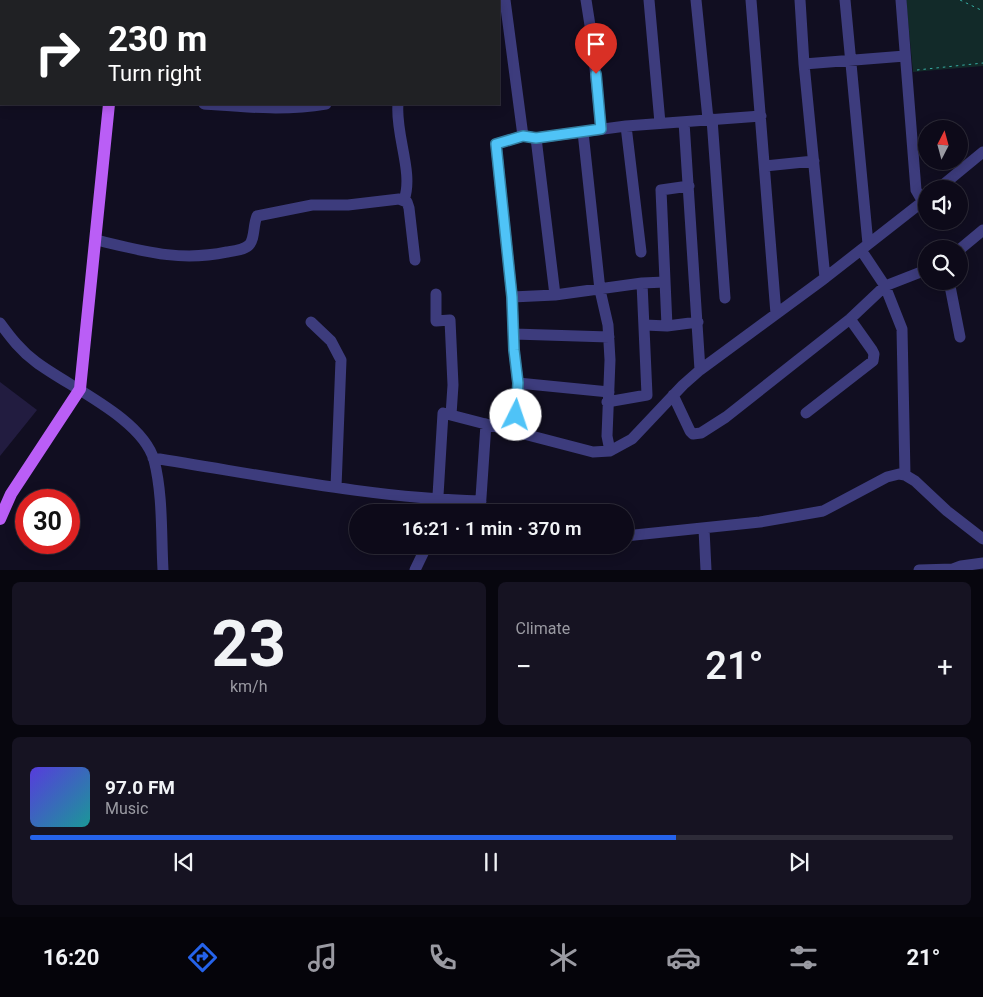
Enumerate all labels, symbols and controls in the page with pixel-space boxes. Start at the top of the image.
text: 230 m [108,19,207,60]
icon: right [25,20,90,85]
pin [575,23,617,74]
icon: arrive [582,30,610,58]
text: Turn right [108,61,202,86]
north arrow [918,120,968,170]
map controls [918,120,968,290]
button: sound [918,180,968,230]
button: search [918,240,968,290]
position arrow [489,388,541,440]
speed limit sign: 30 [15,489,80,554]
text: 16:21 · 1 min · 370 m [401,517,582,540]
text: 23 [211,606,286,682]
text: Climate [516,619,570,638]
text: 21° [705,644,763,688]
text: − [516,650,532,683]
text: + [937,650,953,683]
text: km/h [230,677,268,696]
text: 97.0 FM [105,776,175,799]
text: Music [105,799,148,818]
icon: previous [170,848,198,876]
icon: pause [477,848,505,876]
icon: next [785,848,813,876]
icon: directions [185,940,220,975]
icon: music [305,940,340,975]
icon: phone [425,940,460,975]
icon: climate [546,940,581,975]
icon: car [666,940,701,975]
icon: filters [786,940,821,975]
text: 16:20 [43,945,99,970]
text: 21° [906,945,940,970]

